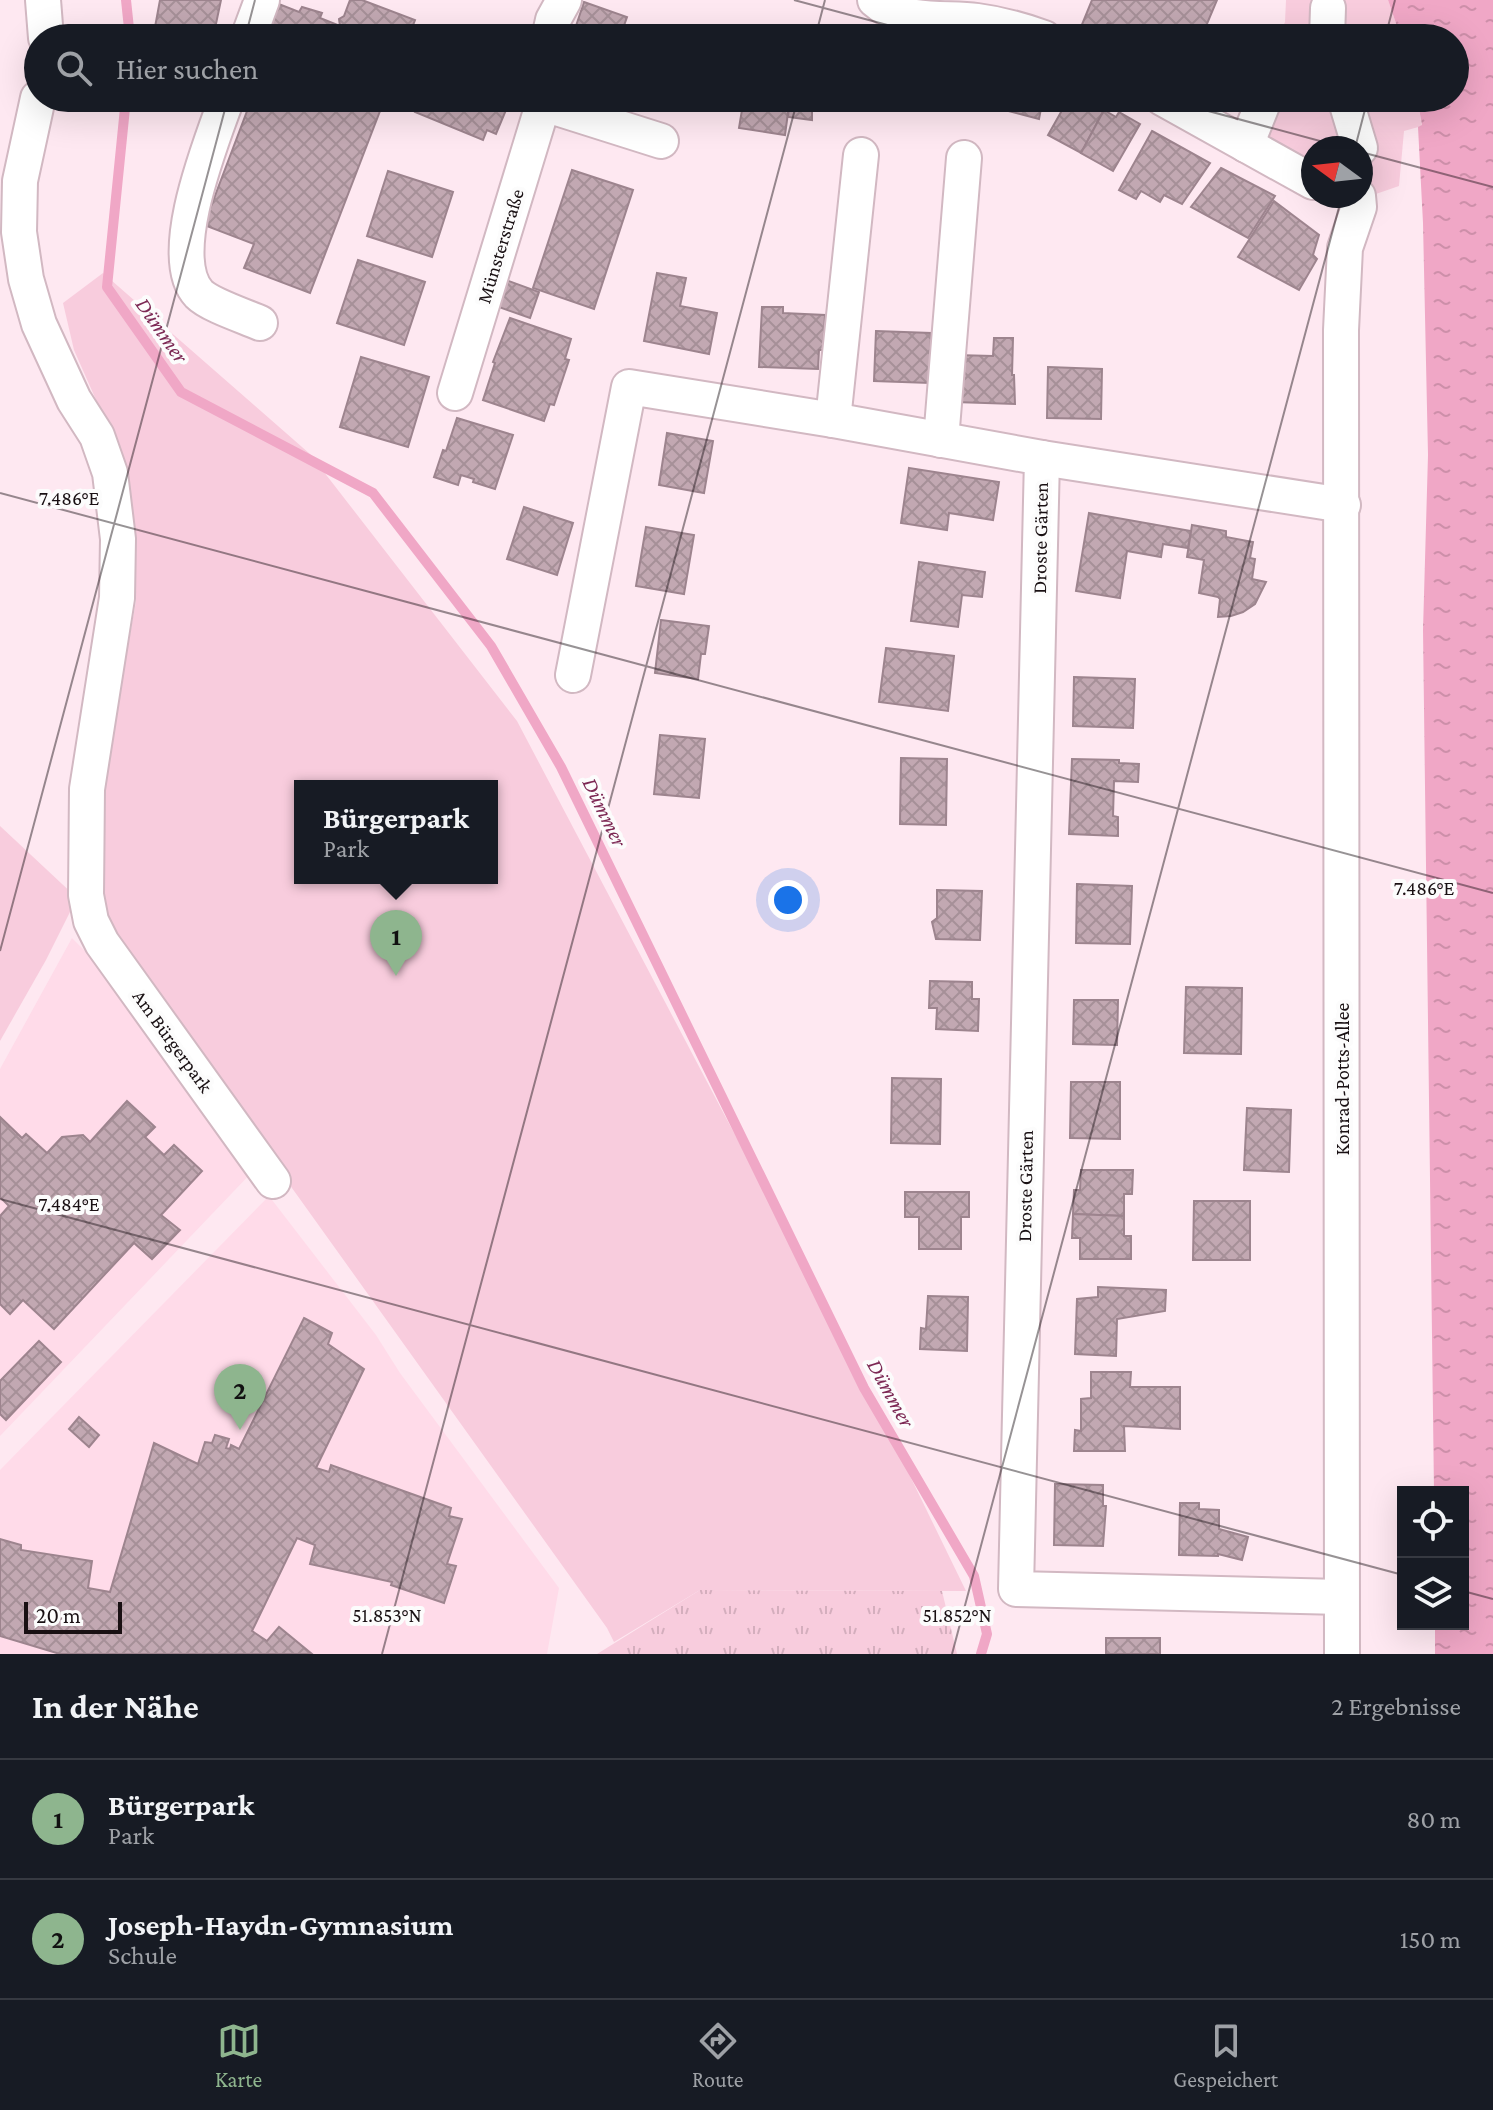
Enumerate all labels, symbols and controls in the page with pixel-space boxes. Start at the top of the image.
search box [24,24,1469,112]
icon: search [52,46,96,90]
text: Hier suchen [116,52,258,85]
north arrow [1301,136,1373,208]
street label: Münsterstraße [472,186,528,306]
water label: Dümmer [131,293,194,369]
street label: Droste Gärten [1028,482,1052,594]
text: 7.486°E [39,487,99,509]
water label: Dümmer [578,773,633,852]
popup [294,780,498,884]
text: Bürgerpark [323,801,469,834]
text: Park [323,834,369,863]
text: 7.486°E [1394,877,1454,899]
your location [768,880,808,920]
pin: 1 [370,910,422,976]
street label: Am Bürgerpark [128,985,218,1097]
street label: Konrad-Potts-Allee [1331,1002,1353,1155]
street label: Droste Gärten [1013,1130,1037,1242]
text: 7.484°E [38,1193,100,1215]
water label: Dümmer [862,1355,920,1433]
pin: 2 [214,1364,266,1430]
map controls [1397,1486,1469,1630]
button: locate [1397,1486,1469,1558]
button: layers [1397,1558,1469,1630]
scale bar [24,1598,122,1634]
text: 20 m [36,1603,81,1628]
text: 51.853°N [352,1604,422,1626]
text: 51.852°N [922,1604,992,1626]
text: In der Nähe [32,1688,199,1725]
text: 2 Ergebnisse [1331,1692,1461,1721]
text: Bürgerpark [108,1788,254,1821]
text: 1 [53,1805,63,1834]
text: 80 m [1407,1805,1461,1834]
text: Park [108,1821,154,1850]
text: Joseph-Haydn-Gymnasium [108,1908,453,1941]
text: 2 [51,1925,65,1954]
text: 150 m [1400,1925,1461,1954]
text: Schule [108,1941,177,1970]
tab: Karte [215,2019,262,2092]
tab: Route [692,2019,743,2092]
tab: Gespeichert [1173,2019,1278,2092]

